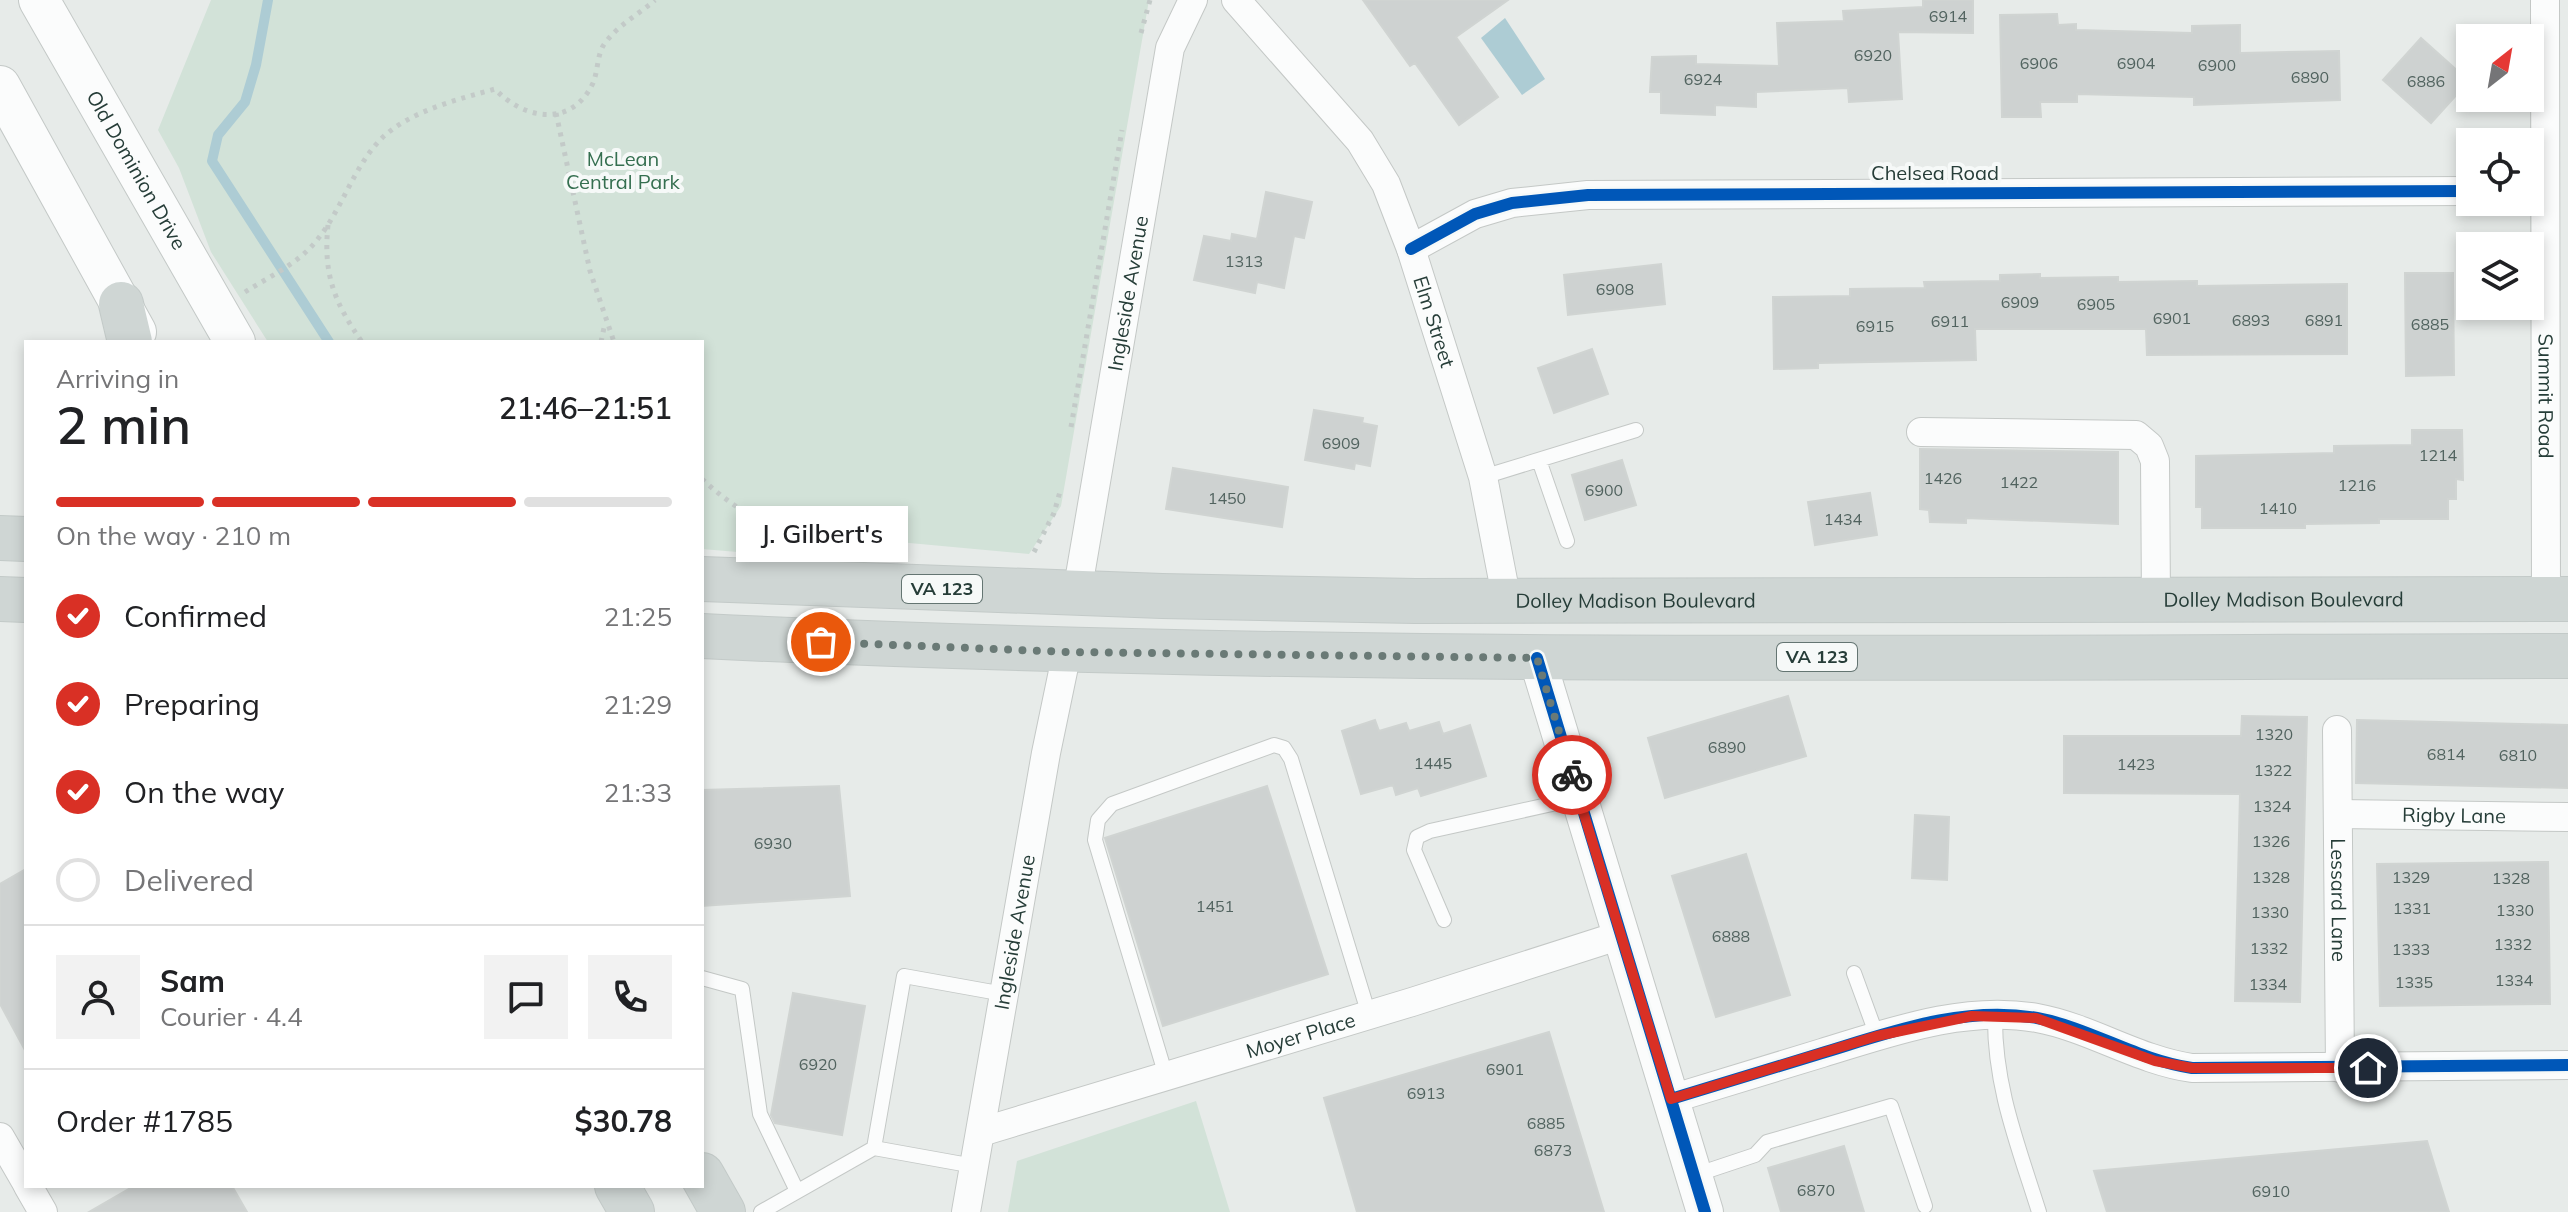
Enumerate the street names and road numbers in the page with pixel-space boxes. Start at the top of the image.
street label: Old Dominion Drive [81,86,192,254]
street label: Chelsea Road [1871,160,1999,185]
street label: Ingleside Avenue [1102,214,1153,373]
street label: Elm Street [1408,273,1461,371]
street label: Summit Road [2534,333,2559,459]
road number: VA 123 [902,575,982,603]
street label: Dolley Madison Boulevard [2163,586,2404,612]
street label: Dolley Madison Boulevard [1515,587,1756,613]
road number: VA 123 [1777,643,1857,671]
street label: Rigby Lane [2402,802,2506,828]
street label: Lessard Lane [2326,838,2352,962]
street label: Ingleside Avenue [988,853,1040,1012]
street label: Moyer Place [1243,1007,1358,1063]

